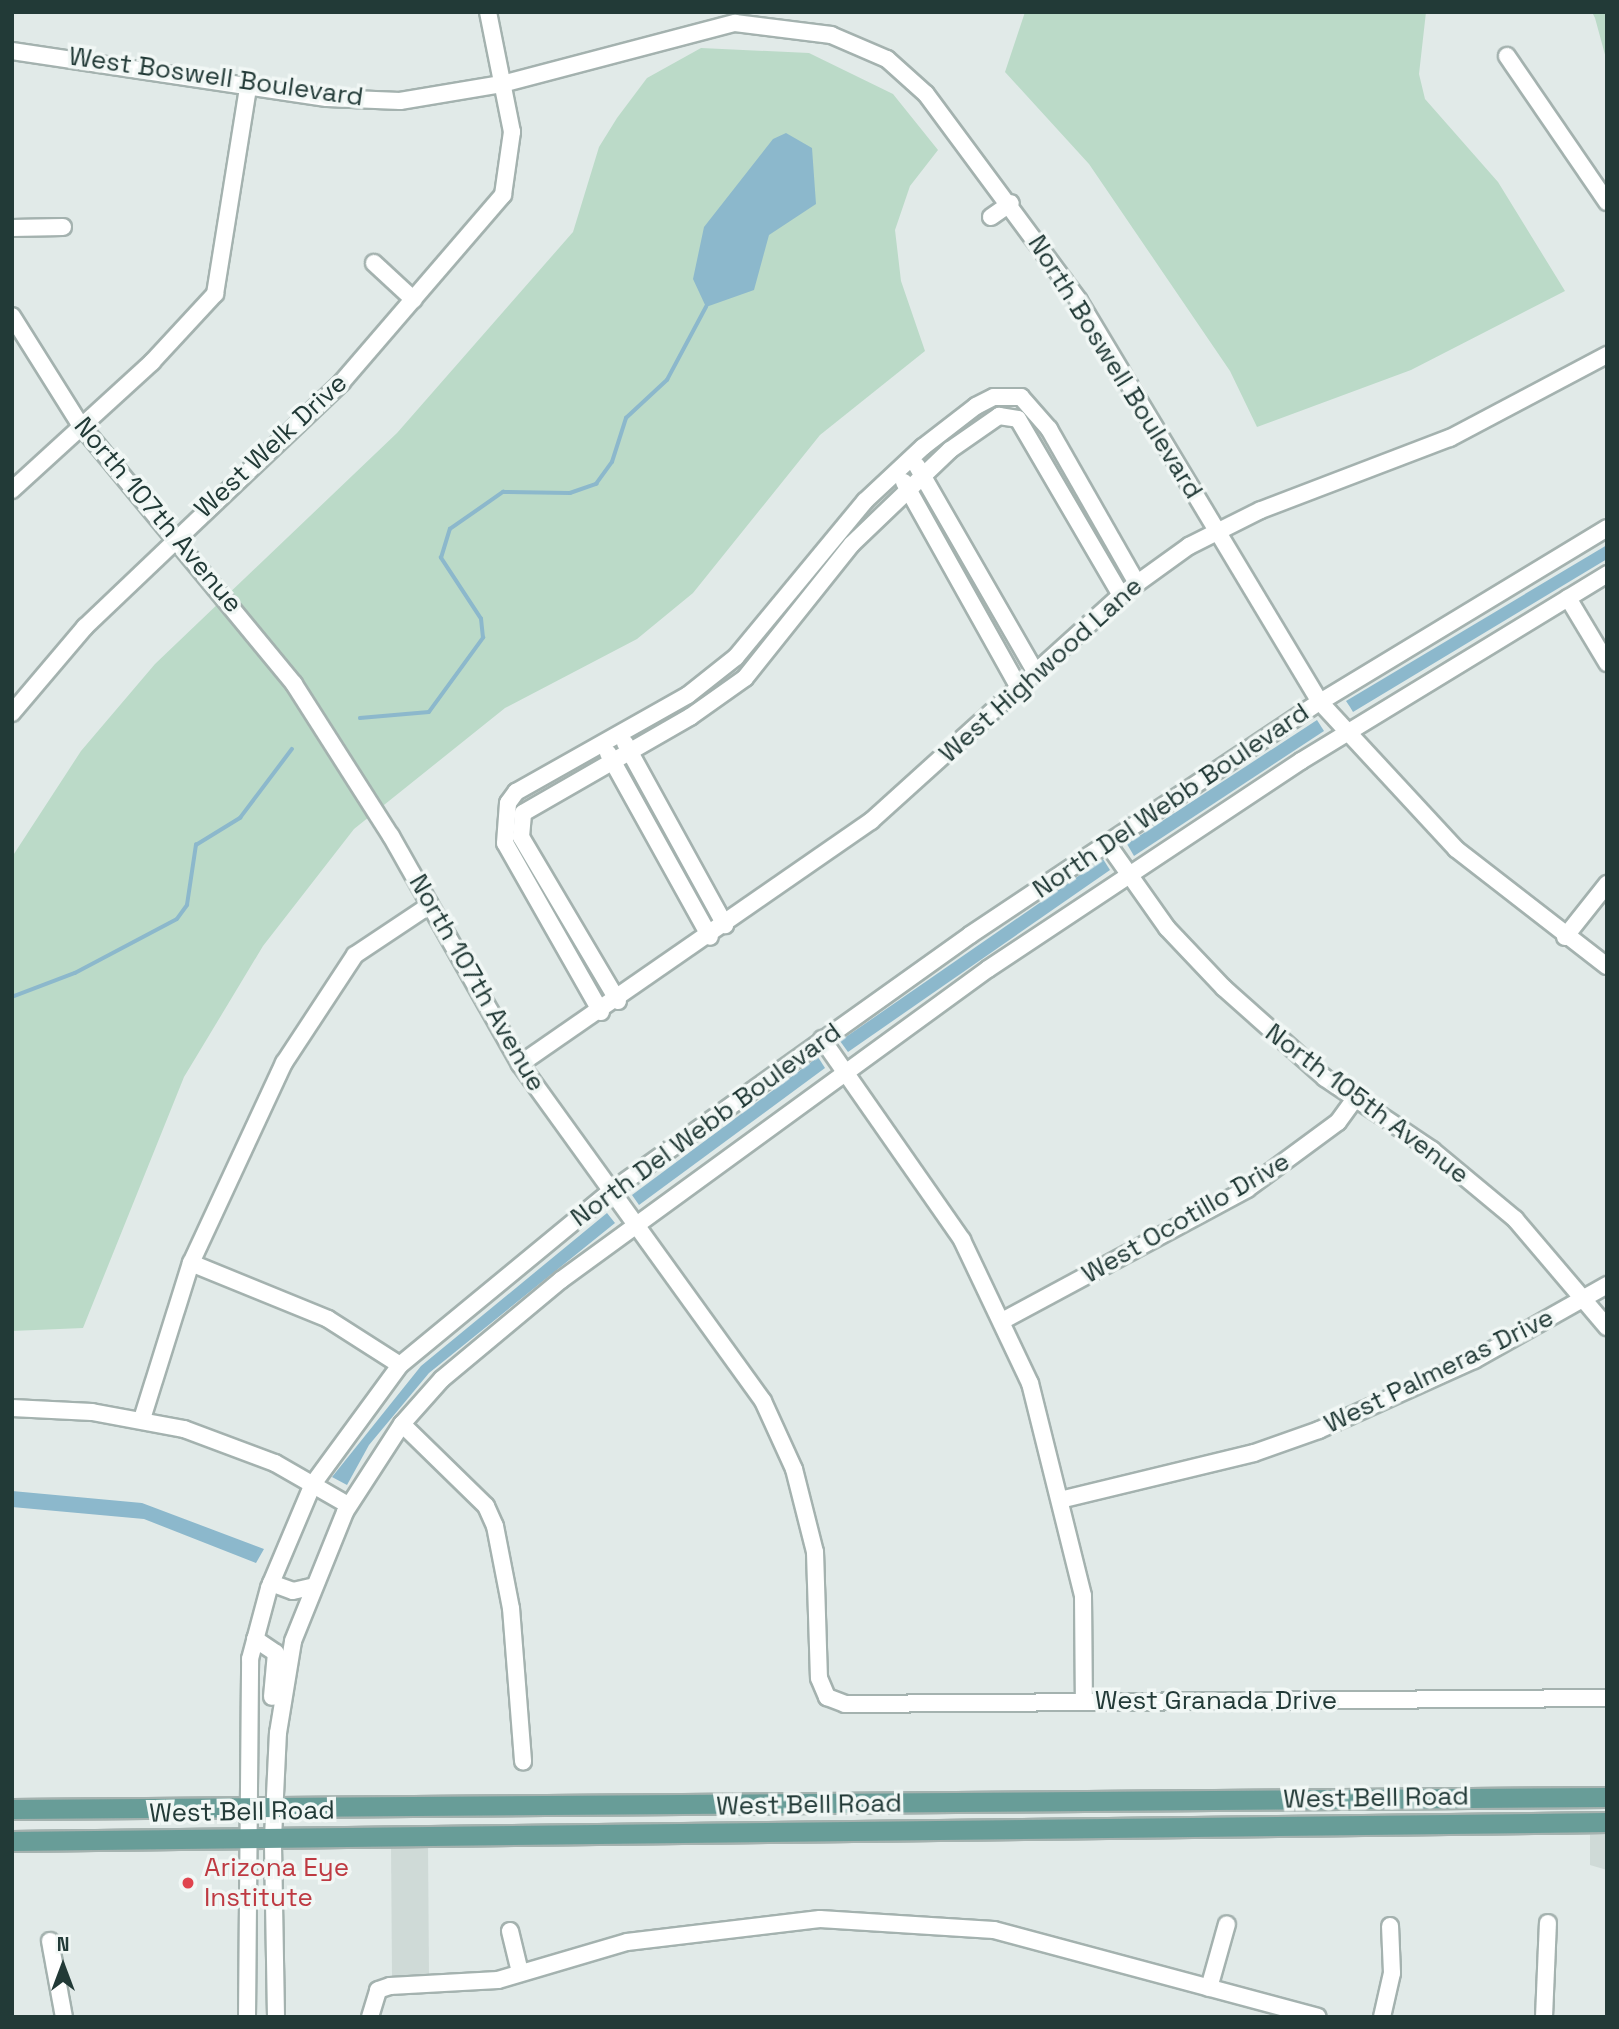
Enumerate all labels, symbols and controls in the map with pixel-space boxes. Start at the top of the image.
street label: West Boswell Boulevard [67,41,365,113]
street label: North Boswell Boulevard [1021,229,1209,505]
street label: West Welk Drive [188,367,354,525]
street label: North 107th Avenue [67,411,249,619]
street label: West Highwood Lane [933,571,1149,769]
street label: North Del Webb Boulevard [1027,697,1315,905]
street label: North 107th Avenue [402,869,552,1097]
street label: North Del Webb Boulevard [565,1016,847,1234]
street label: North 105th Avenue [1259,1017,1475,1191]
street label: West Ocotillo Drive [1077,1146,1295,1290]
street label: West Palmeras Drive [1319,1302,1559,1440]
street label: West Granada Drive [1095,1685,1337,1717]
street label: West Bell Road [1283,1781,1469,1815]
street label: West Bell Road [716,1788,902,1822]
street label: West Bell Road [149,1795,335,1829]
place label: Arizona Eye Institute [204,1852,349,1913]
marker: Arizona Eye Institute [178,1873,198,1893]
north arrow [28,1931,98,2001]
text: N [57,1932,69,1957]

